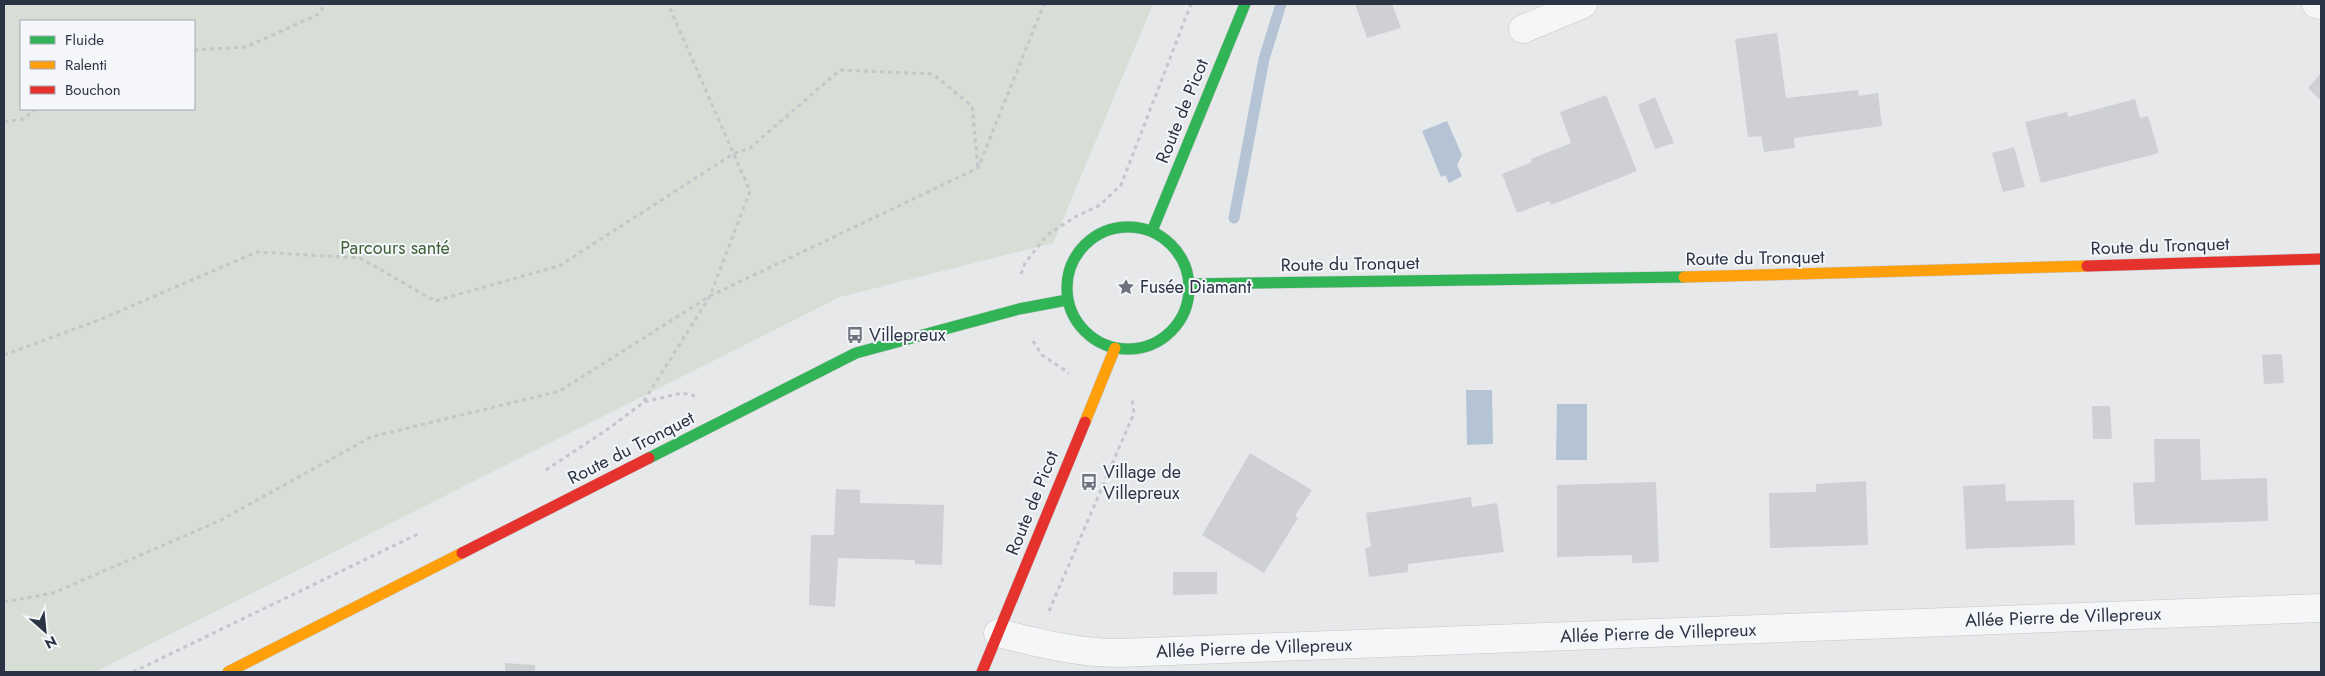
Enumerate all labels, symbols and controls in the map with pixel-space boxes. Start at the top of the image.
legend [20,20,195,110]
text: Fluide [65,29,104,51]
text: Ralenti [65,54,107,76]
street label: Route de Picot [1149,54,1215,167]
text: Bouchon [65,79,121,101]
street label: Route du Tronquet [2090,231,2231,261]
park label: Parcours santé [340,235,450,261]
street label: Route du Tronquet [1685,244,1825,272]
street label: Route du Tronquet [1280,250,1420,278]
place label: Fusée Diamant [1140,274,1252,300]
place icon: Fusée Diamant [1116,277,1136,297]
place label: Villepreux [869,322,946,348]
bus stop icon: Villepreux [845,325,865,345]
street label: Route du Tronquet [563,405,699,491]
street label: Route de Picot [999,446,1065,559]
place label: Village de Villepreux [1103,459,1181,506]
bus stop icon: Village de Villepreux [1079,472,1099,492]
street label: Allée Pierre de Villepreux [1965,601,2162,633]
north arrow [20,606,70,656]
street label: Allée Pierre de Villepreux [1560,617,1757,649]
text: N [41,631,60,654]
street label: Allée Pierre de Villepreux [1156,632,1353,664]

